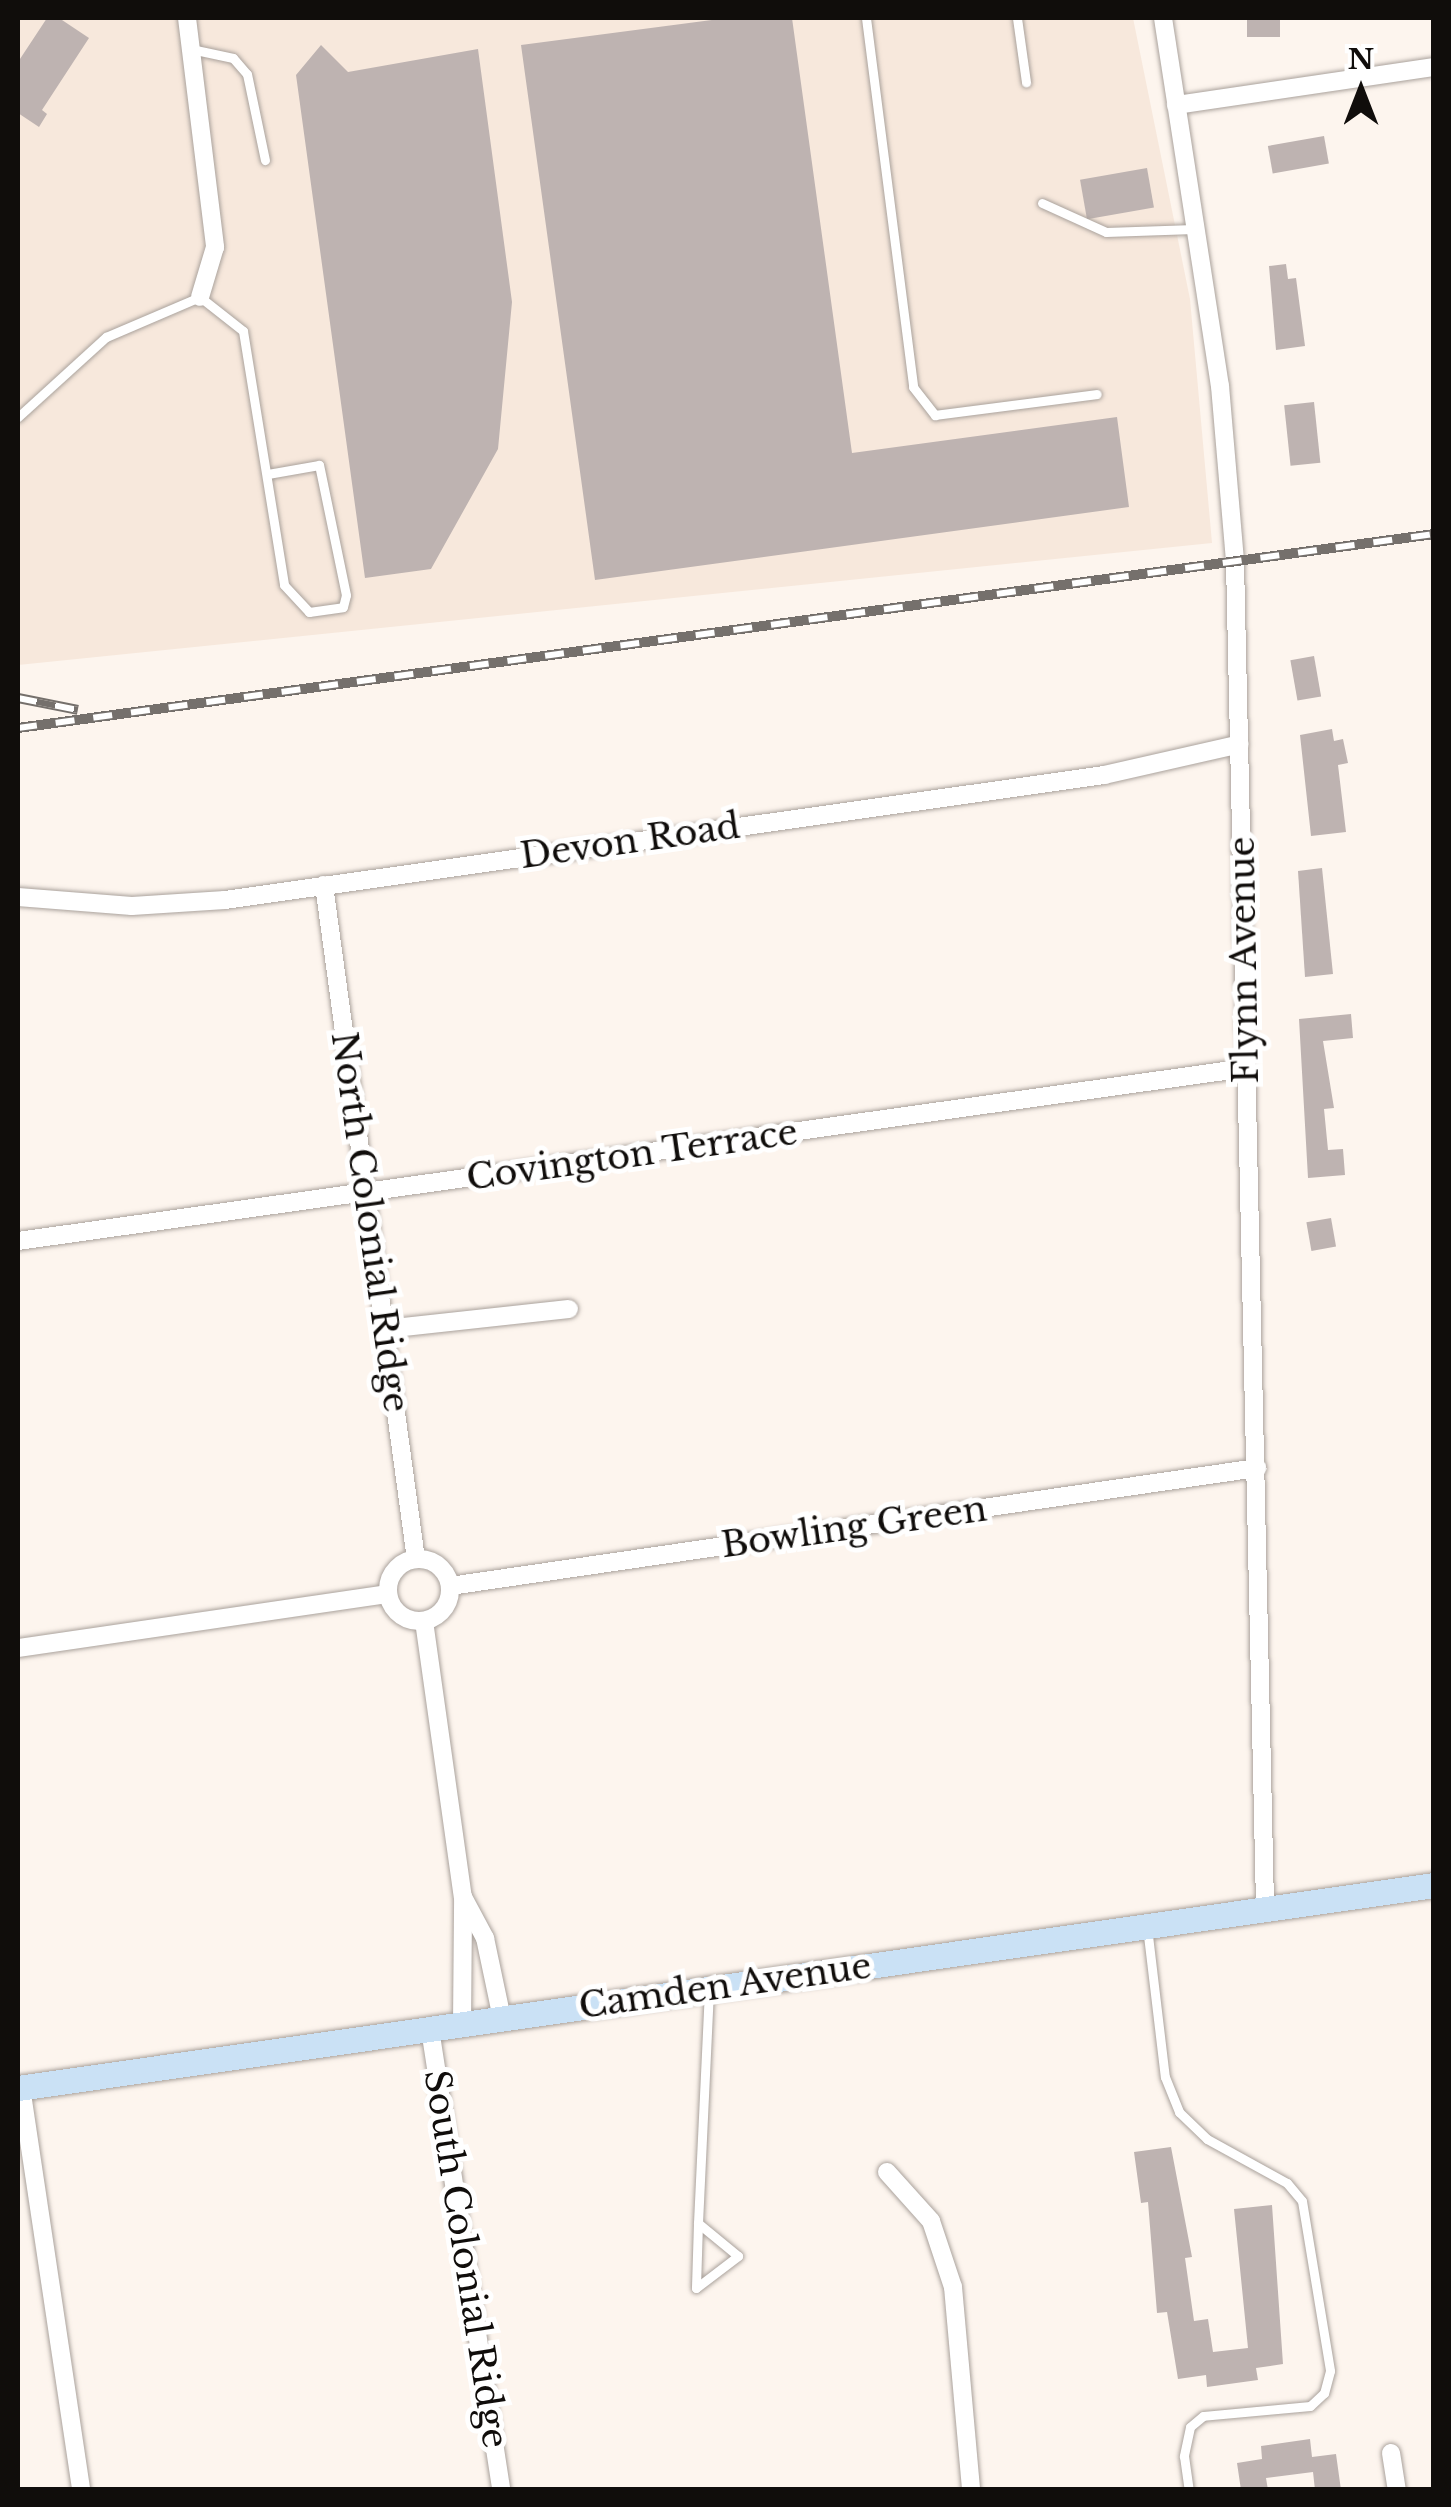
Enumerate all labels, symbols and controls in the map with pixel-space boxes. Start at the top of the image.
north arrow [1311,40,1411,140]
text: N [1348,42,1374,77]
street label: Devon Road [518,805,742,877]
street label: Flynn Avenue [1221,835,1267,1085]
street label: North Colonial Ridge [323,1029,417,1415]
street label: Covington Terrace [463,1111,801,1199]
street label: Bowling Green [718,1488,990,1566]
street label: Camden Avenue [575,1945,875,2027]
street label: South Colonial Ridge [415,2067,517,2451]

